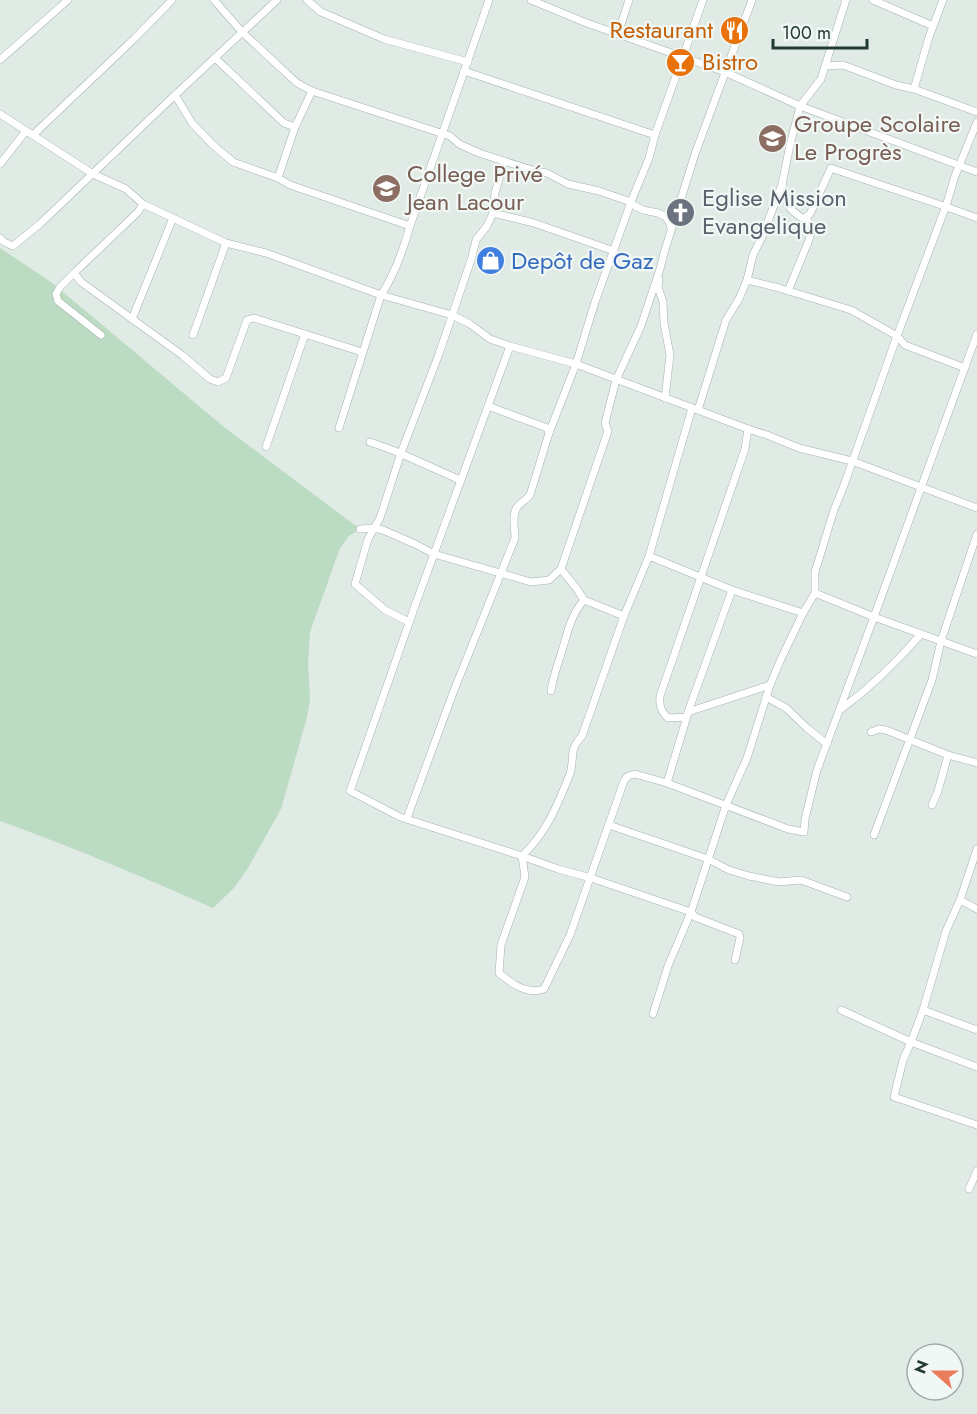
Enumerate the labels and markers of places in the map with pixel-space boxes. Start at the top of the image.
place label: Restaurant [609,12,713,47]
restaurant icon: Restaurant [718,14,750,46]
place label: Bistro [702,44,758,79]
bar icon: Bistro [665,46,697,78]
place label: Groupe Scolaire Le Progrès [794,106,961,169]
school or university icon: Groupe Scolaire Le Progrès [757,122,789,154]
place label: College Privé Jean Lacour [404,156,543,219]
school or university icon: College Privé Jean Lacour [370,172,402,204]
place label: Eglise Mission Evangelique [702,180,847,243]
church icon: Eglise Mission Evangelique [665,196,697,228]
place label: Depôt de Gaz [511,243,654,278]
shop icon: Depôt de Gaz [474,245,506,277]

